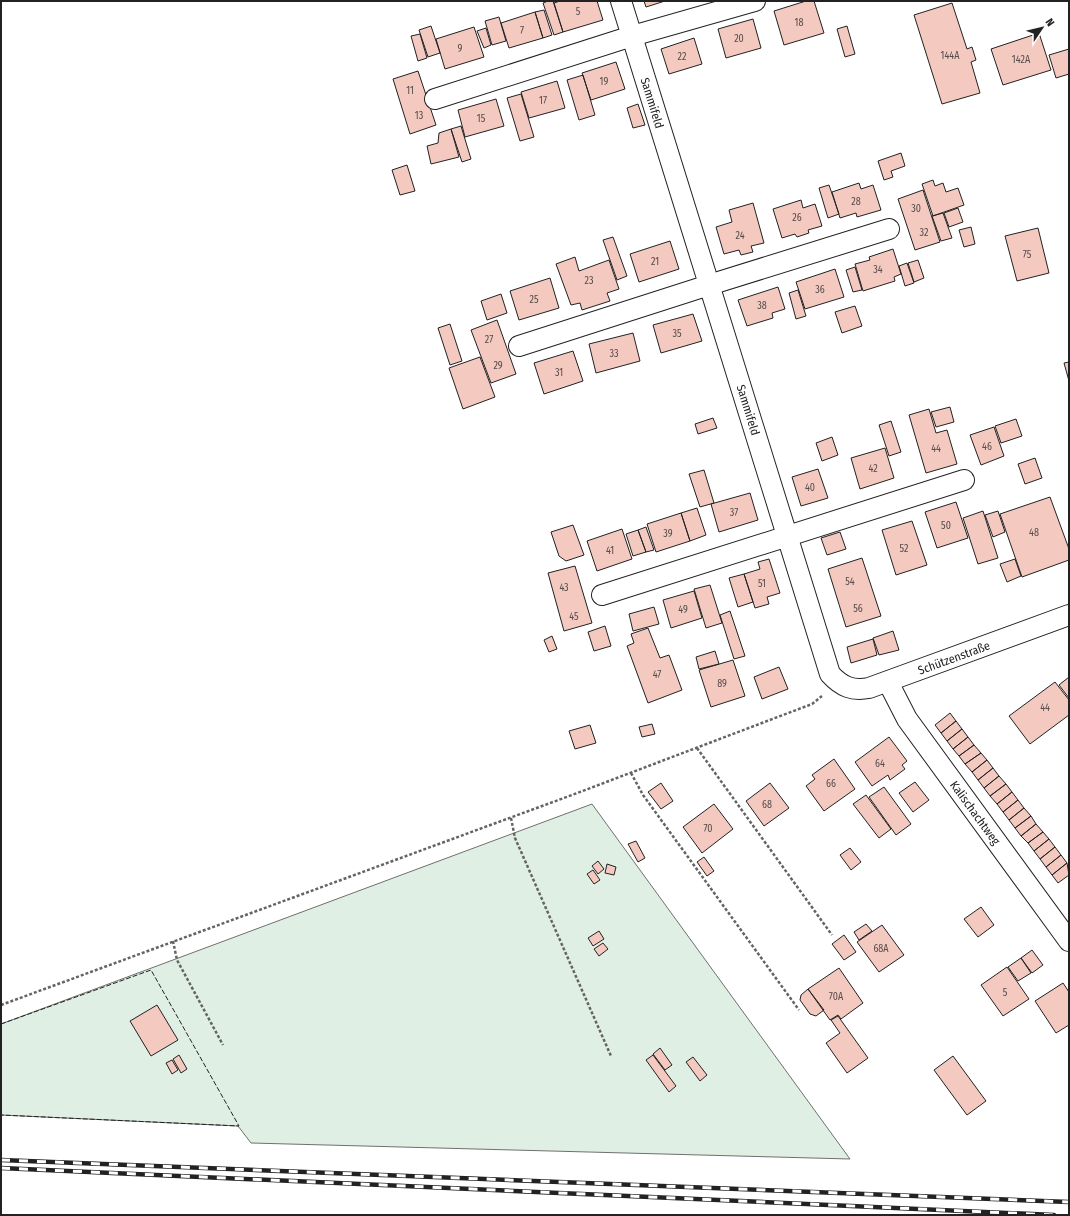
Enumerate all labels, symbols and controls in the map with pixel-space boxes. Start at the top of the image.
house number: 5 [576,6,581,18]
north arrow [1022,8,1062,48]
text: N [1043,16,1057,29]
house number: 18 [795,17,803,29]
house number: 7 [520,25,524,37]
house number: 20 [734,33,744,45]
house number: 9 [458,43,463,55]
house number: 144A [941,50,960,62]
house number: 22 [678,51,687,63]
house number: 142A [1012,54,1031,66]
house number: 19 [600,76,609,88]
street label: Sammifeld [638,76,666,130]
house number: 11 [406,85,414,97]
house number: 17 [539,95,547,107]
house number: 13 [415,110,424,122]
house number: 15 [477,113,486,125]
house number: 28 [851,196,861,208]
house number: 30 [911,203,921,215]
house number: 26 [792,212,802,224]
house number: 32 [920,227,929,239]
house number: 24 [735,230,745,242]
house number: 75 [1023,249,1032,261]
house number: 21 [651,256,659,268]
house number: 34 [873,264,883,276]
house number: 23 [585,275,594,287]
house number: 36 [815,284,825,296]
house number: 25 [530,294,539,306]
house number: 38 [757,300,767,312]
house number: 35 [672,328,682,340]
house number: 27 [485,334,493,346]
house number: 33 [609,348,619,360]
house number: 29 [493,360,503,372]
house number: 31 [555,367,563,379]
street label: Sammifeld [734,383,762,437]
house number: 46 [982,441,992,453]
house number: 44 [931,443,941,455]
house number: 42 [868,463,878,475]
house number: 40 [805,482,815,494]
house number: 37 [730,507,738,519]
house number: 50 [941,520,951,532]
house number: 48 [1029,527,1039,539]
house number: 39 [663,528,673,540]
house number: 52 [900,543,909,555]
house number: 41 [606,545,614,557]
house number: 54 [845,576,855,588]
house number: 51 [758,578,766,590]
house number: 43 [559,582,569,594]
house number: 56 [853,603,863,615]
house number: 49 [678,604,688,616]
house number: 45 [569,611,579,623]
street label: Schützenstraße [916,638,992,678]
house number: 47 [653,669,661,681]
house number: 89 [717,678,727,690]
house number: 44 [1040,702,1050,714]
house number: 64 [875,758,885,770]
house number: 66 [826,778,836,790]
street label: Kalischachtweg [947,778,1003,848]
house number: 68 [762,799,772,811]
house number: 70 [703,823,713,835]
house number: 68A [873,943,889,955]
house number: 5 [1003,987,1008,999]
house number: 70A [829,991,844,1003]

